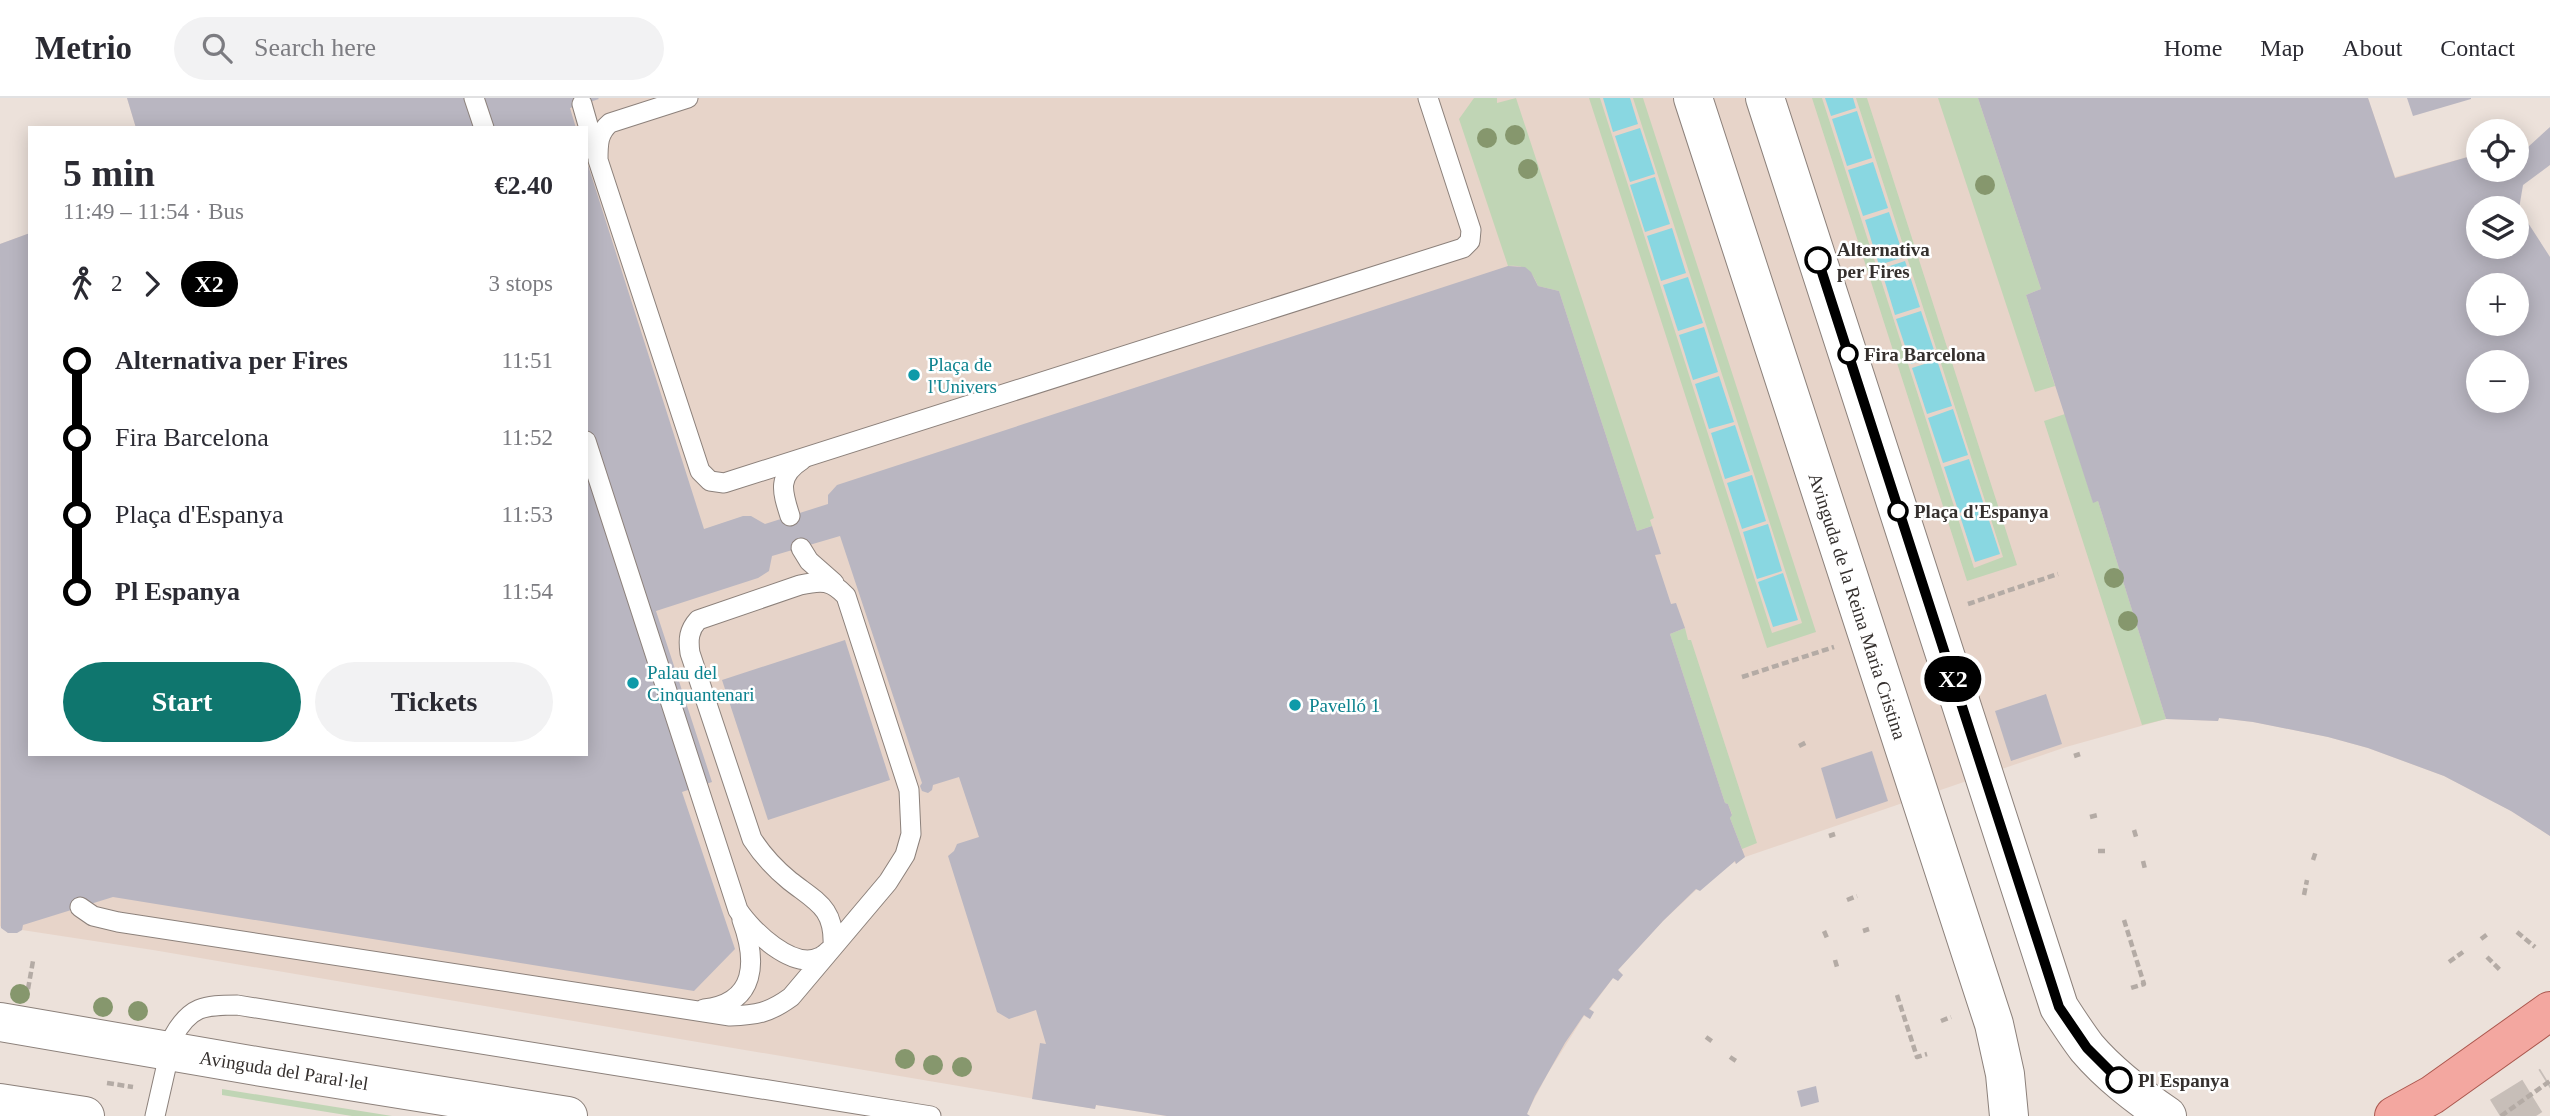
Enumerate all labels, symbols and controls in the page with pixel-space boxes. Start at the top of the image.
search box [174,17,664,80]
icon: search [198,29,236,67]
text: Metrio [35,30,132,66]
text: Search here [254,33,376,62]
text: Home [2164,35,2222,61]
text: Map [2260,35,2304,61]
text: About [2342,35,2402,61]
text: Contact [2440,35,2515,61]
map controls [2466,119,2529,413]
button: locate [2466,119,2529,182]
text: 5 min [63,152,155,194]
text: €2.40 [495,171,553,200]
button: layers [2466,196,2529,259]
text: 11:49 – 11:54 · Bus [63,199,244,224]
place label: Alternativa per Fires [1837,239,1930,282]
marker: Alternativa per Fires [1805,247,1831,273]
icon: walk [63,265,101,303]
icon: forward [133,265,171,303]
text: 2 [111,271,123,296]
text: X2 [195,271,224,297]
text: 3 stops [488,271,553,296]
button: + [2466,273,2529,336]
marker: Fira Barcelona [1838,344,1858,364]
place label: Fira Barcelona [1864,344,1986,365]
text: Alternativa per Fires [115,346,348,375]
text: 11:51 [501,348,553,373]
button: − [2466,350,2529,413]
place label: Plaça de l'Univers [928,354,997,397]
marker: Plaça de l'Univers [906,367,922,383]
text: Fira Barcelona [115,423,269,452]
text: 11:52 [501,425,553,450]
street label: Avinguda de la Reina Maria Cristina [1804,470,1911,742]
text: Plaça d'Espanya [115,500,284,529]
marker: Plaça d'Espanya [1888,501,1908,521]
place label: Plaça d'Espanya [1914,501,2049,522]
text: 11:53 [501,502,553,527]
text: Pl Espanya [115,577,240,606]
text: 11:54 [501,579,553,604]
line badge: X2 [1922,656,1984,702]
button: Start [63,662,301,742]
button: Tickets [315,662,553,742]
place label: Palau del Cinquantenari [647,662,755,705]
text: X2 [1938,666,1968,692]
marker: Palau del Cinquantenari [625,675,641,691]
place label: Pavelló 1 [1309,695,1380,716]
marker: Pavelló 1 [1287,697,1303,713]
street label: Avinguda del Paral·lel [198,1047,370,1094]
marker: Pl Espanya [2106,1067,2132,1093]
place label: Pl Espanya [2138,1070,2230,1091]

